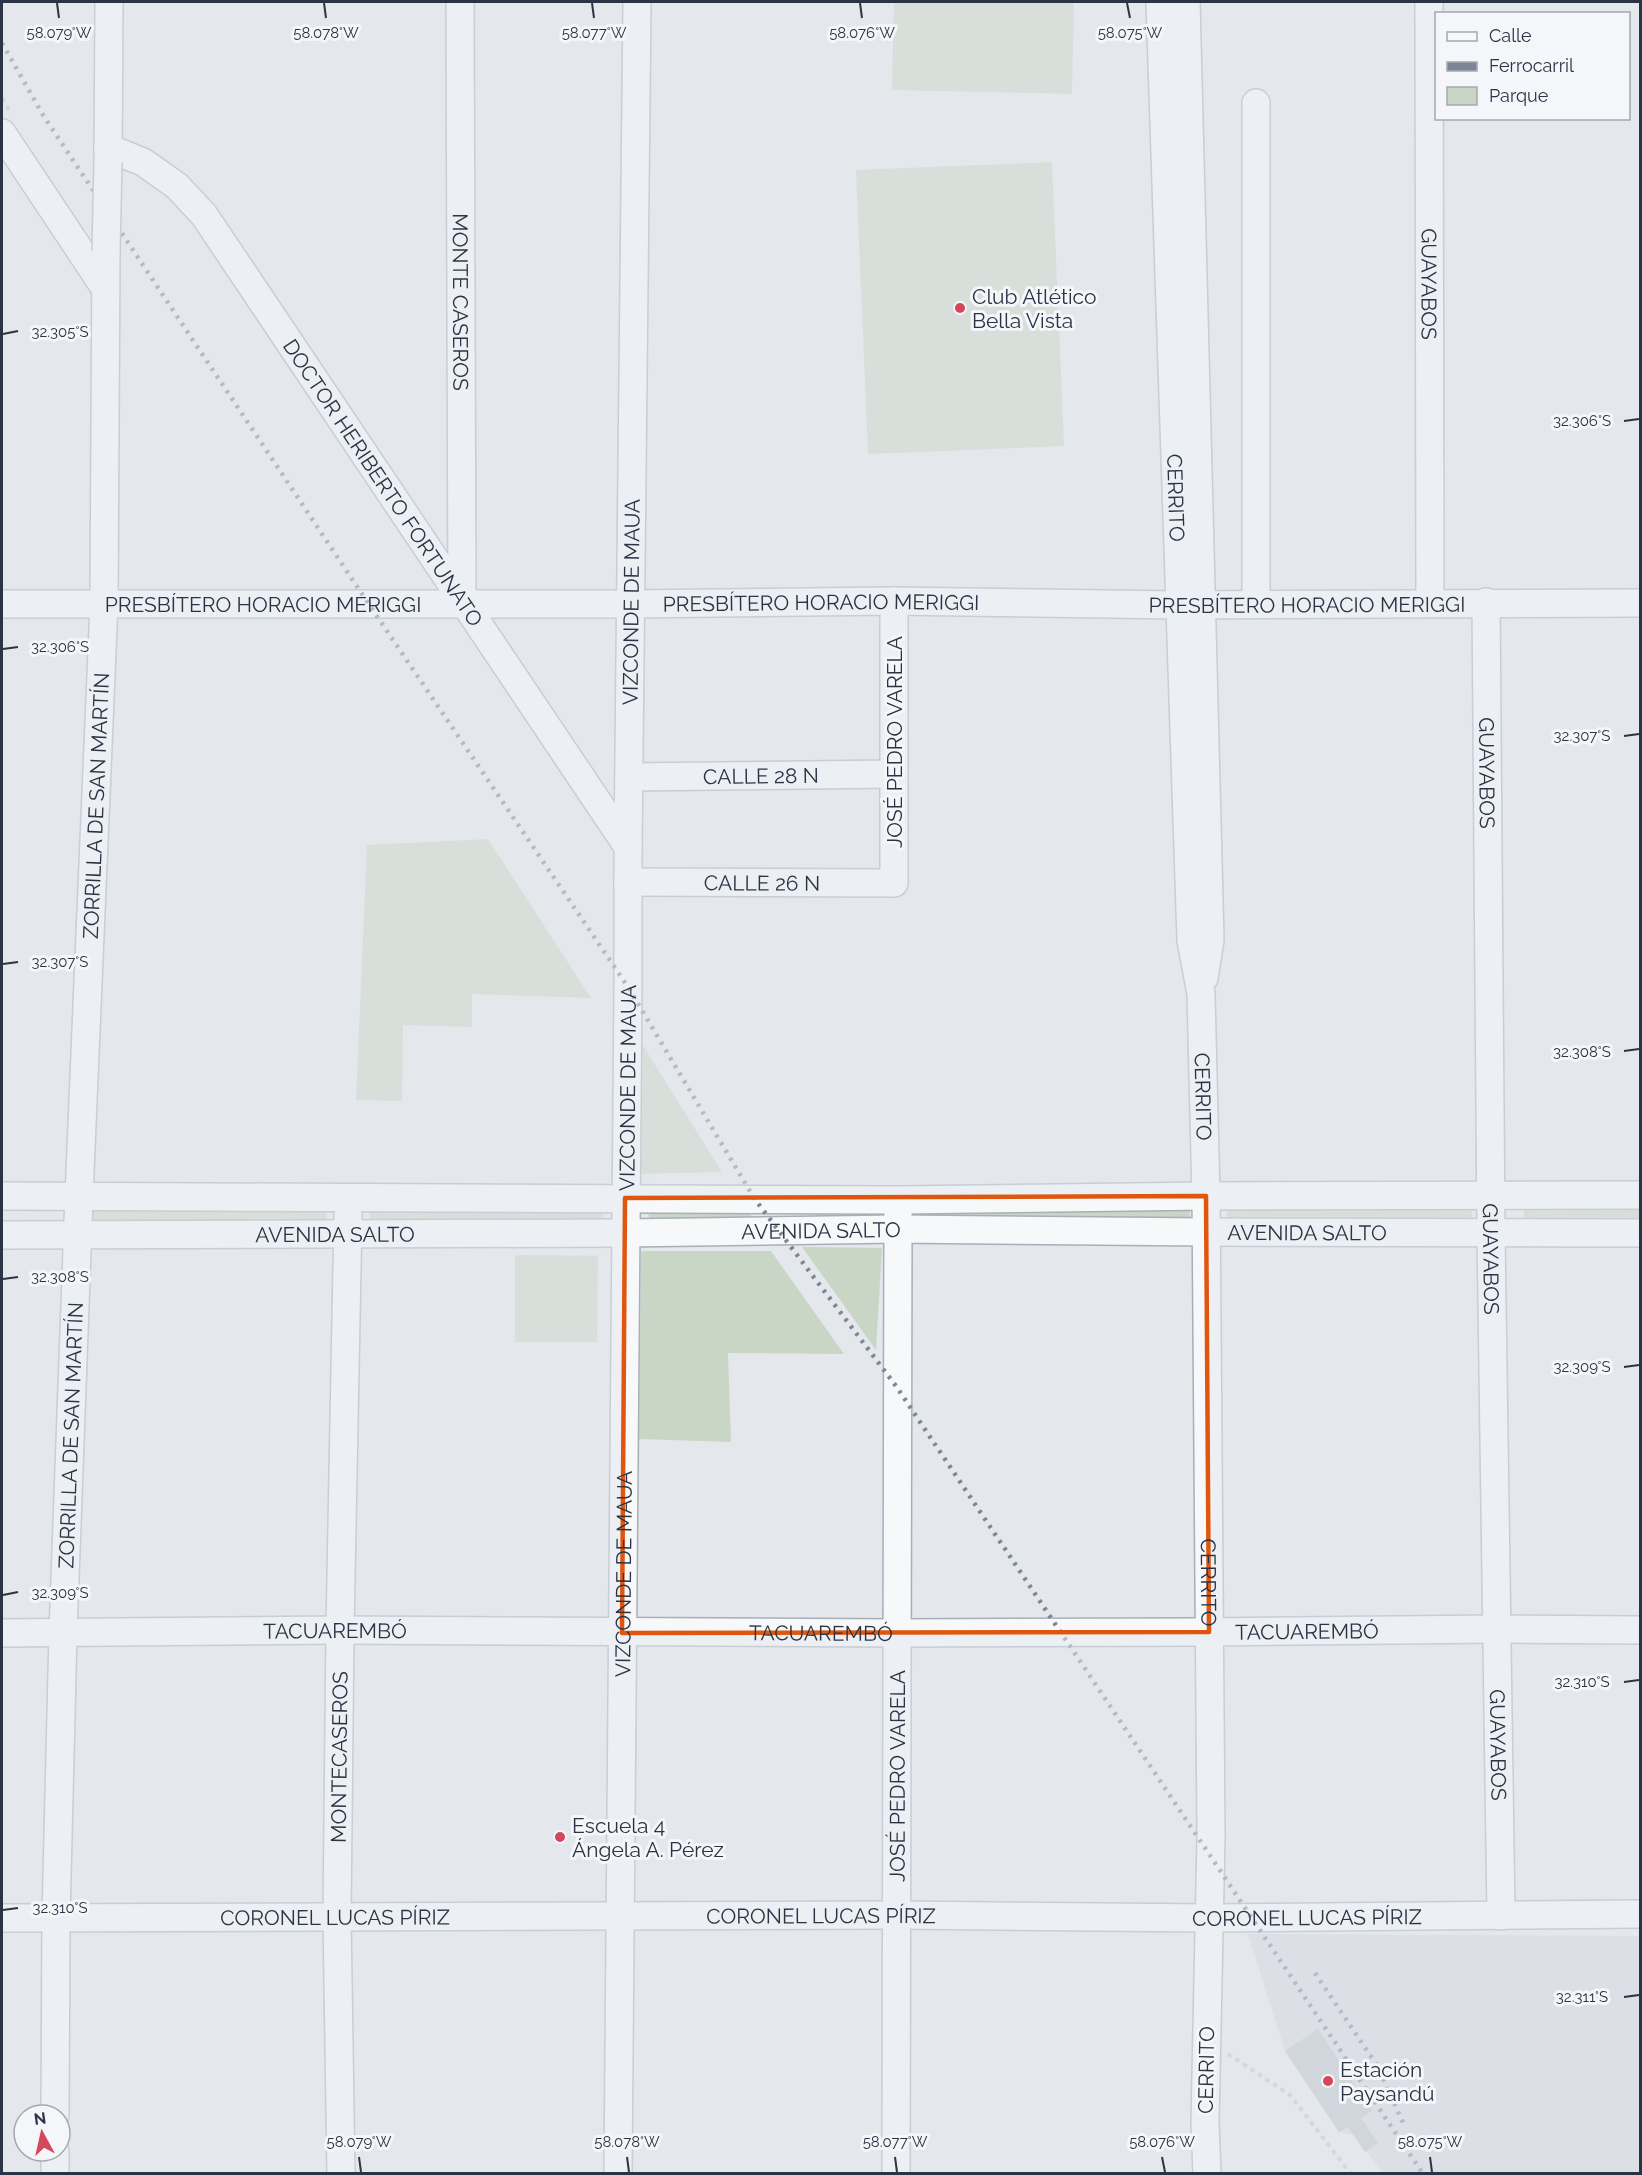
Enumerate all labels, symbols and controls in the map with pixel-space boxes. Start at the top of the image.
legend [1435,12,1630,120]
text: 58.079°W [27,24,92,42]
text: 58.078°W [293,24,359,42]
text: 58.077°W [562,24,627,42]
text: 58.076°W [829,24,895,42]
text: 58.075°W [1098,24,1163,42]
text: Calle [1489,25,1532,46]
text: Ferrocarril [1489,55,1574,76]
text: Parque [1489,85,1549,106]
street label: MONTE CASEROS [448,213,474,391]
street label: GUAYABOS [1417,228,1442,340]
place label: Club Atlético Bella Vista [972,284,1097,333]
marker: Club Atlético Bella Vista [953,301,967,315]
text: 32.305°S [31,323,89,341]
street label: DOCTOR HERIBERTO FORTUNATO [278,334,489,631]
text: 32.306°S [1553,412,1611,430]
street label: CERRITO [1162,453,1190,542]
street label: VIZCONDE DE MAUA [617,499,644,705]
street label: PRESBÍTERO HORACIO MERIGGI [662,588,980,616]
street label: PRESBÍTERO HORACIO MERIGGI [1148,591,1465,618]
street label: PRESBÍTERO HORACIO MERIGGI [105,592,421,617]
street label: JOSÉ PEDRO VARELA [882,636,907,848]
text: 32.306°S [31,638,89,656]
street label: ZORRILLA DE SAN MARTÍN [77,672,114,939]
street label: GUAYABOS [1474,717,1500,829]
text: 32.307°S [1554,727,1610,745]
street label: CALLE 28 N [703,762,819,789]
street label: CALLE 26 N [704,870,820,895]
text: 32.307°S [32,953,88,971]
street label: VIZCONDE DE MAUA [614,985,641,1191]
text: 32.308°S [1553,1043,1611,1061]
street label: CERRITO [1190,1052,1217,1141]
street label: GUAYABOS [1478,1203,1505,1315]
street label: AVENIDA SALTO [741,1216,901,1244]
street label: AVENIDA SALTO [1227,1220,1387,1245]
street label: AVENIDA SALTO [255,1221,415,1247]
text: 32.308°S [31,1268,89,1286]
street label: ZORRILLA DE SAN MARTÍN [53,1302,88,1569]
text: 32.309°S [1553,1358,1611,1376]
street label: VIZCONDE DE MAUA [610,1471,636,1677]
street label: CERRITO [1196,1538,1222,1627]
text: 32.309°S [31,1584,89,1602]
street label: TACUAREMBÓ [263,1617,407,1643]
street label: TACUAREMBÓ [1235,1618,1379,1644]
street label: TACUAREMBÓ [749,1620,893,1645]
street label: JOSÉ PEDRO VARELA [884,1670,910,1882]
street label: MONTECASEROS [325,1671,352,1843]
text: 32.310°S [1554,1673,1610,1691]
street label: GUAYABOS [1485,1689,1512,1801]
place label: Escuela 4 Ángela A. Pérez [572,1813,724,1862]
marker: Escuela 4 Ángela A. Pérez [553,1830,567,1844]
text: 32.310°S [32,1899,88,1917]
street label: CORONEL LUCAS PÍRIZ [706,1902,936,1928]
street label: CORONEL LUCAS PÍRIZ [220,1904,450,1930]
street label: CORONEL LUCAS PÍRIZ [1192,1904,1422,1931]
text: 32.311°S [1556,1988,1608,2006]
street label: CERRITO [1193,2026,1219,2114]
place label: Estación Paysandú [1340,2057,1435,2106]
marker: Estación Paysandú [1321,2074,1335,2088]
north arrow [12,2103,72,2163]
text: N [33,2108,47,2129]
text: 58.079°W [327,2133,392,2151]
text: 58.078°W [594,2133,660,2151]
text: 58.077°W [863,2133,928,2151]
text: 58.076°W [1129,2133,1195,2151]
text: 58.075°W [1398,2133,1463,2151]

